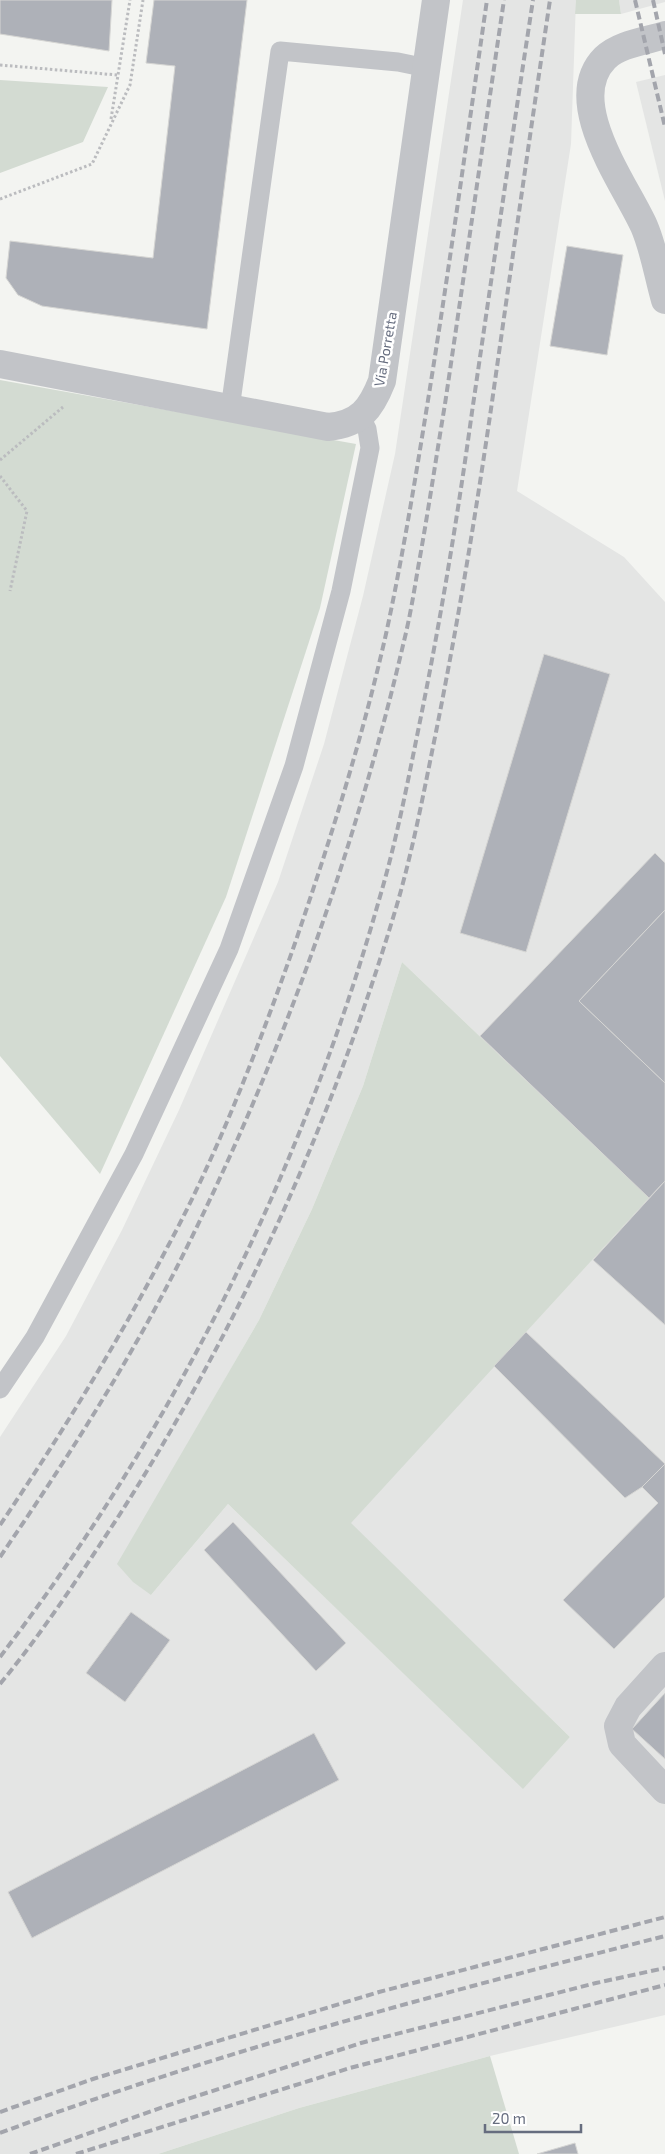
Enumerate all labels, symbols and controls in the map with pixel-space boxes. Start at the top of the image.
street label: Via Porretta [370,310,400,388]
scale bar [485,2102,581,2134]
text: 20 m [492,2109,526,2127]

